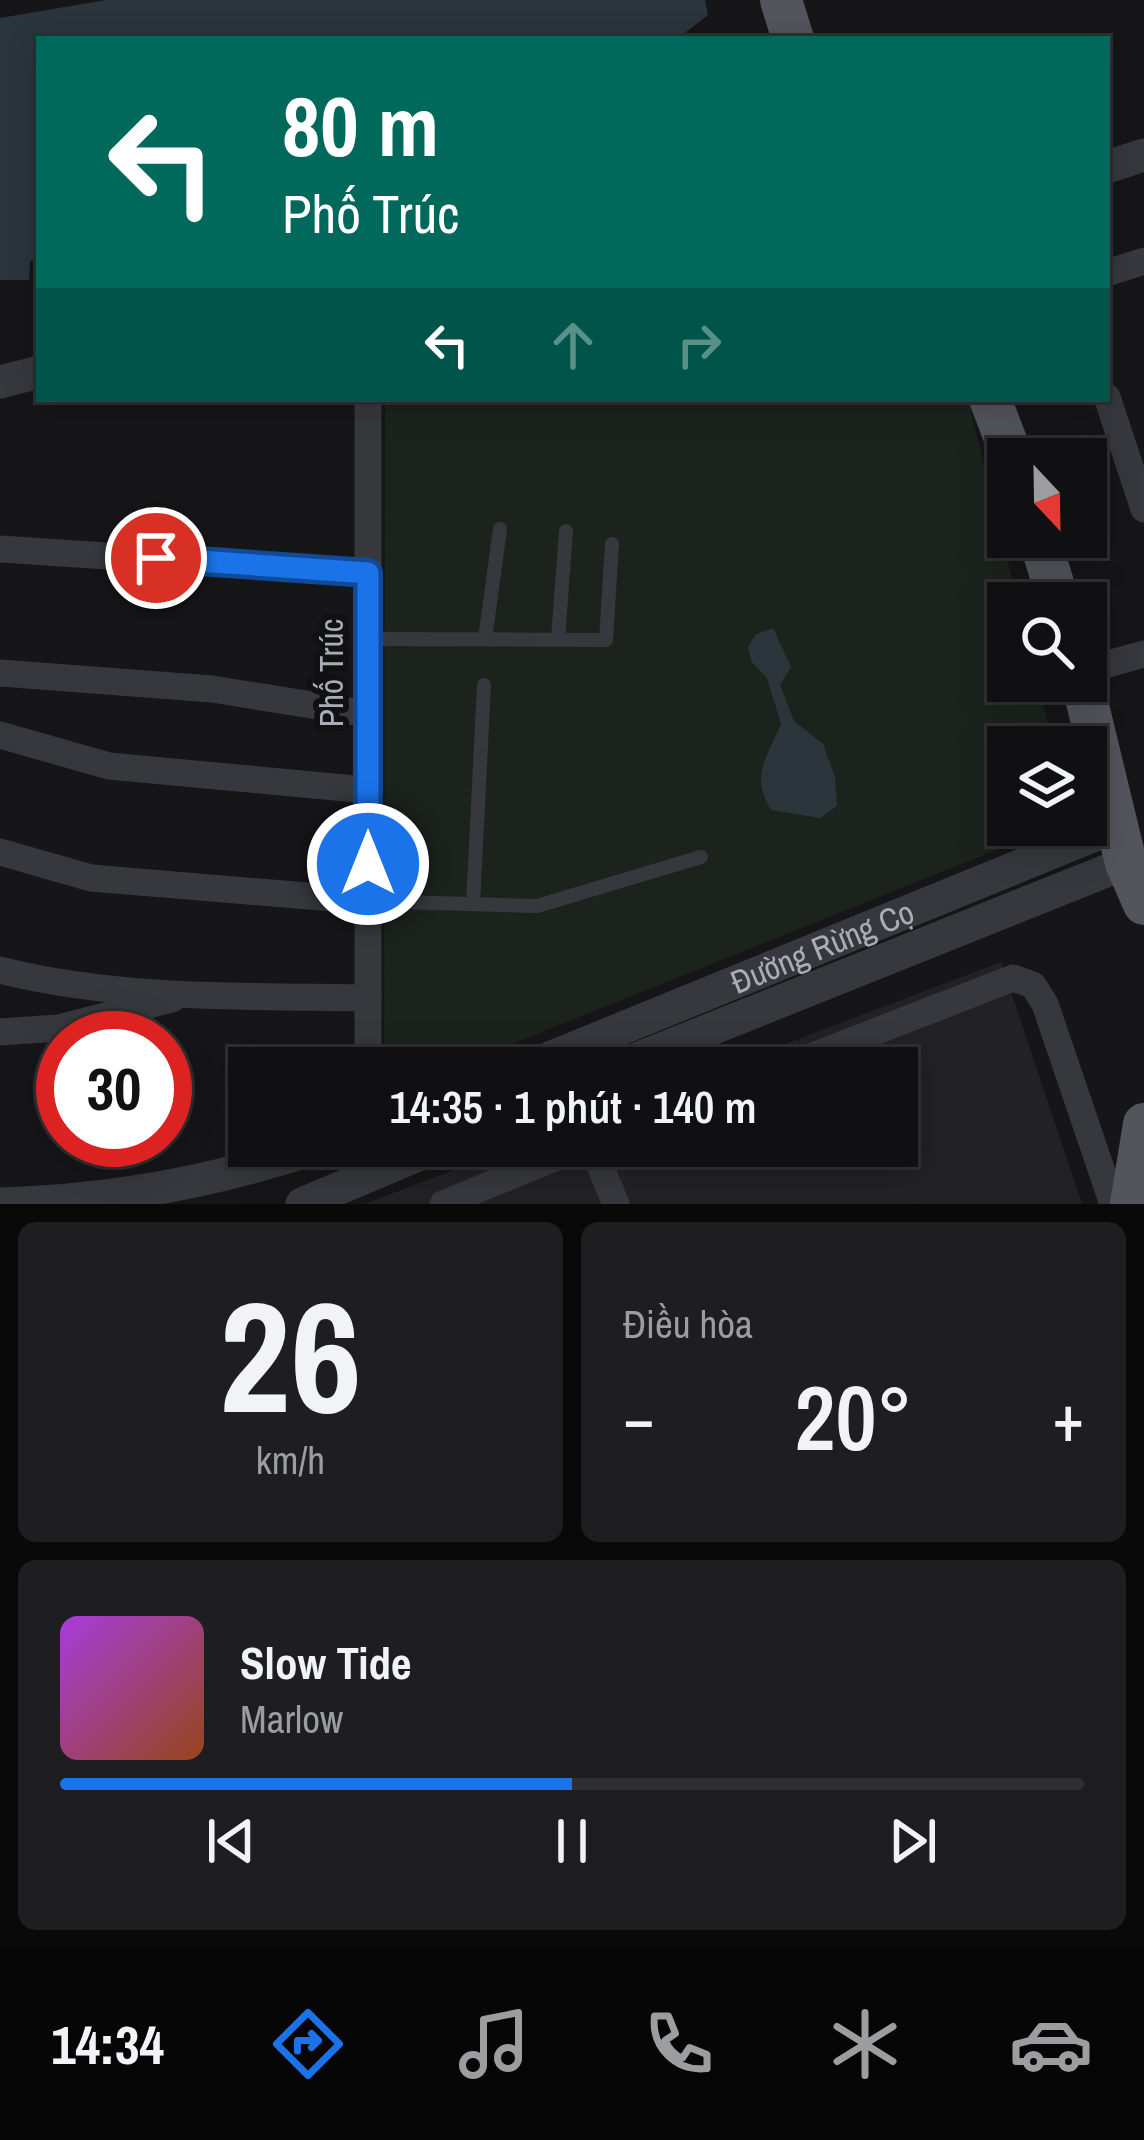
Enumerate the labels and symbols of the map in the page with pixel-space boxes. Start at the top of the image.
north arrow [987,438,1107,558]
pin [105,507,207,609]
street label: Phố Trúc [309,619,353,727]
position arrow [305,801,431,927]
street label: Đường Rừng Cọ [724,889,920,1004]
speed limit sign: 30 [36,1011,192,1167]

